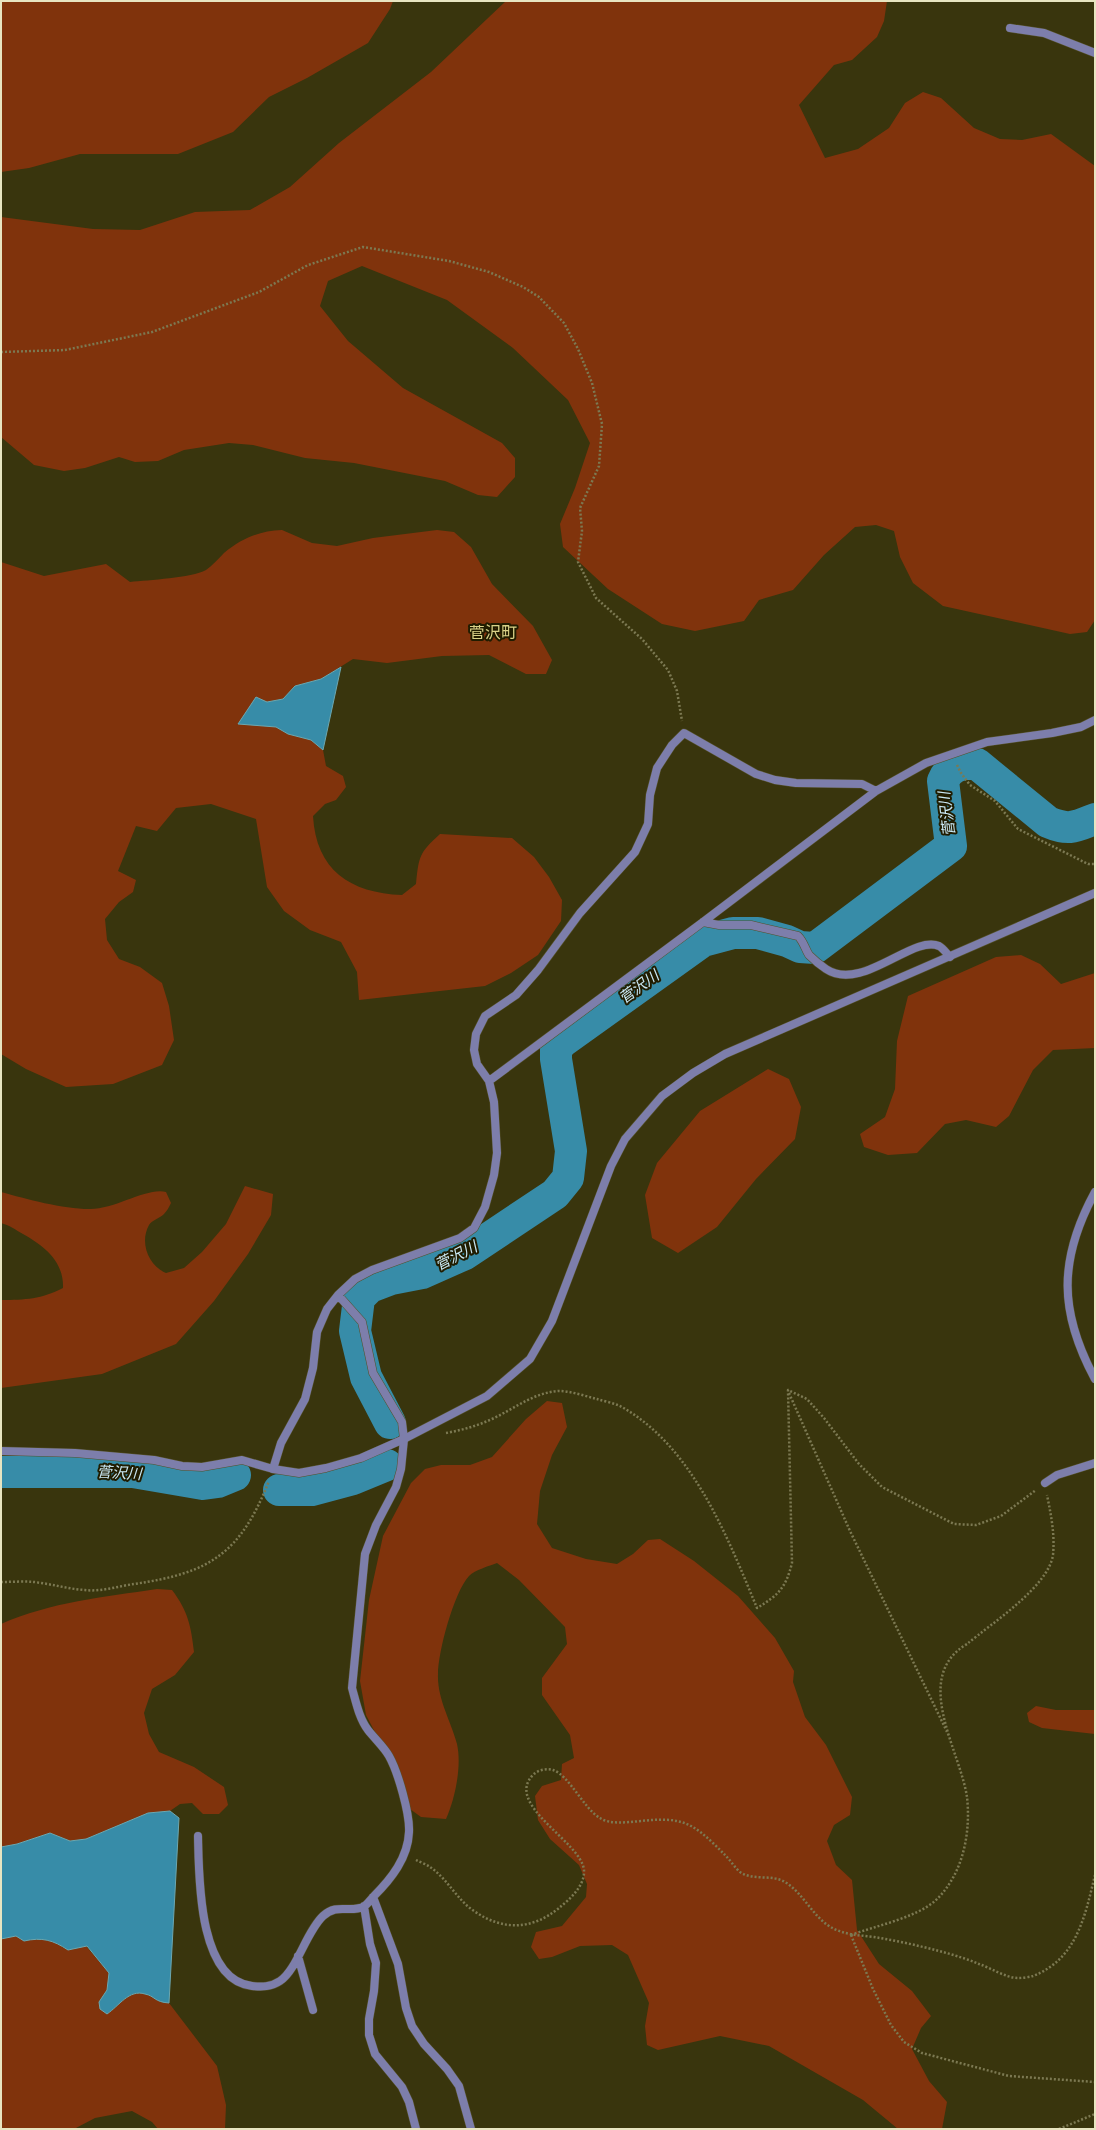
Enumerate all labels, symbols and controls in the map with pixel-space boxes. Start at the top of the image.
district label: 菅沢町 [469,623,517,642]
water label: 菅沢川 [935,789,959,837]
water label: 菅沢川 [616,965,664,1008]
water label: 菅沢川 [432,1237,482,1274]
water label: 菅沢川 [96,1463,144,1483]

